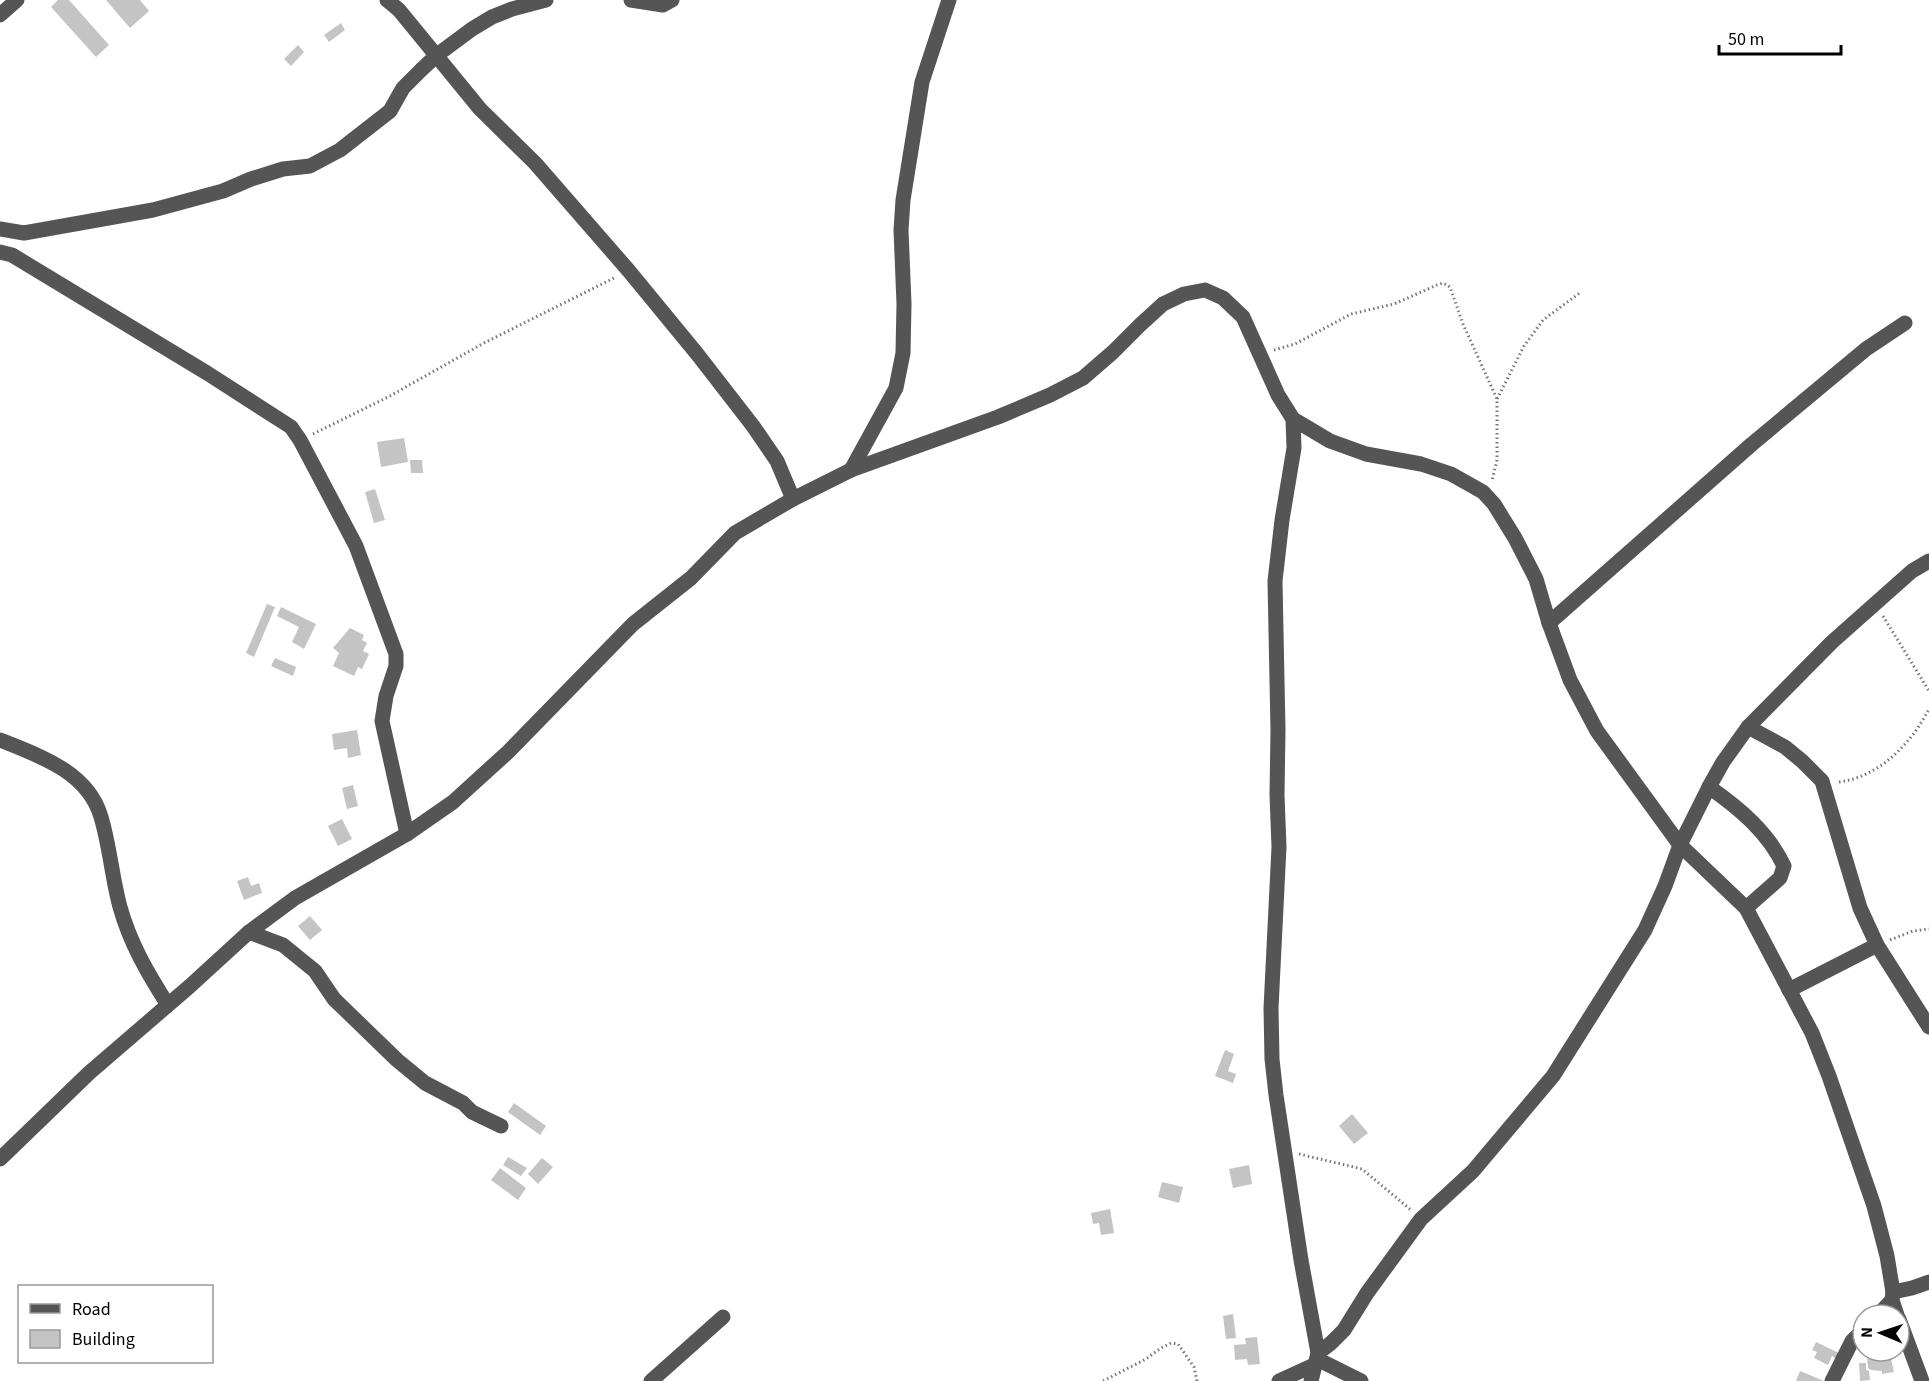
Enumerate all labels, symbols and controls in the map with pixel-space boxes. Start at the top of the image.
scale bar [1719,18,1840,56]
text: 50 m [1728,27,1764,52]
legend [18,1285,213,1363]
text: Road [72,1297,111,1322]
north arrow [1851,1303,1911,1363]
text: Building [72,1327,135,1352]
text: N [1856,1327,1878,1338]

